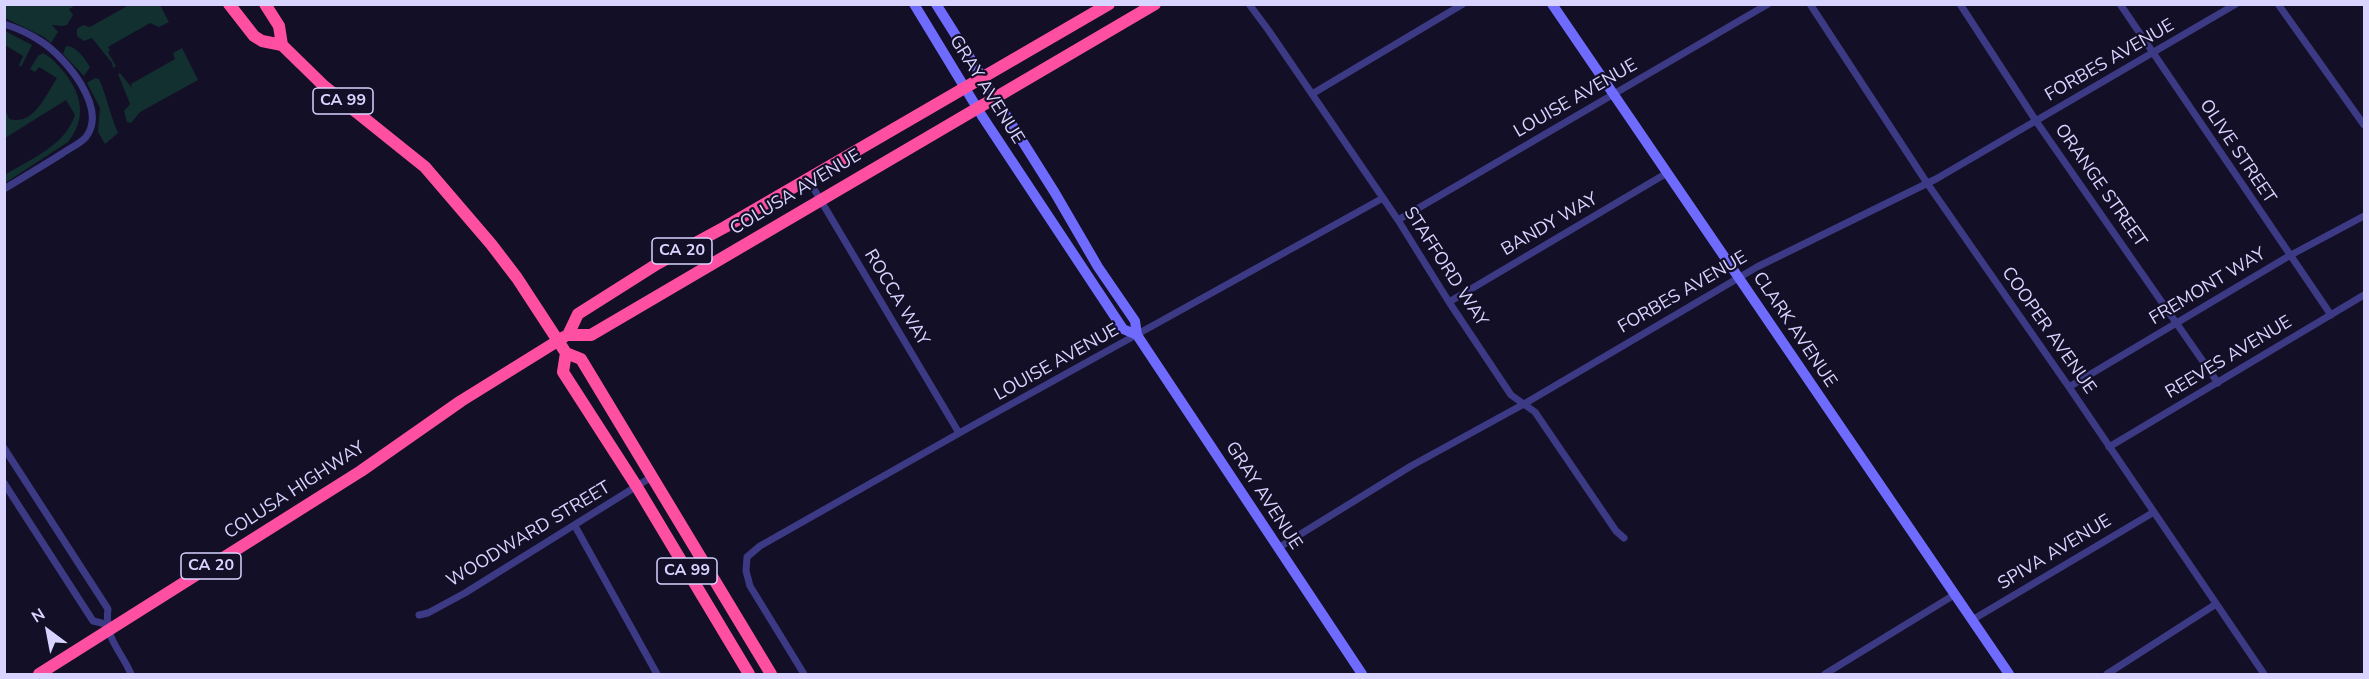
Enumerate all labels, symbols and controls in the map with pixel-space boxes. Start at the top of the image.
street label: FORBES AVENUE [2042,15,2178,107]
street label: GRAY AVENUE [944,32,1028,148]
street label: LOUISE AVENUE [1511,55,1641,143]
road number: CA 99 [313,88,373,114]
street label: OLIVE STREET [2194,96,2280,208]
street label: ORANGE STREET [2049,120,2151,252]
street label: COLUSA AVENUE [727,145,865,241]
street label: BANDY WAY [1498,189,1602,261]
street label: STAFFORD WAY [1398,203,1492,331]
road number: CA 20 [652,238,712,264]
street label: FREMONT WAY [2146,244,2270,330]
street label: ROCCA WAY [859,246,933,350]
street label: FORBES AVENUE [1615,247,1751,339]
street label: COOPER AVENUE [1996,263,2100,399]
street label: CLARK AVENUE [1747,268,1841,392]
street label: REEVES AVENUE [2162,312,2296,404]
street label: LOUISE AVENUE [991,320,1123,406]
street label: COLUSA HIGHWAY [221,437,369,545]
street label: GRAY AVENUE [1220,438,1306,554]
street label: WOODWARD STREET [443,477,615,593]
street label: SPIVA AVENUE [1994,511,2116,595]
road number: CA 20 [181,553,241,579]
road number: CA 99 [657,558,717,584]
north arrow [18,601,78,661]
text: N [28,603,49,628]

